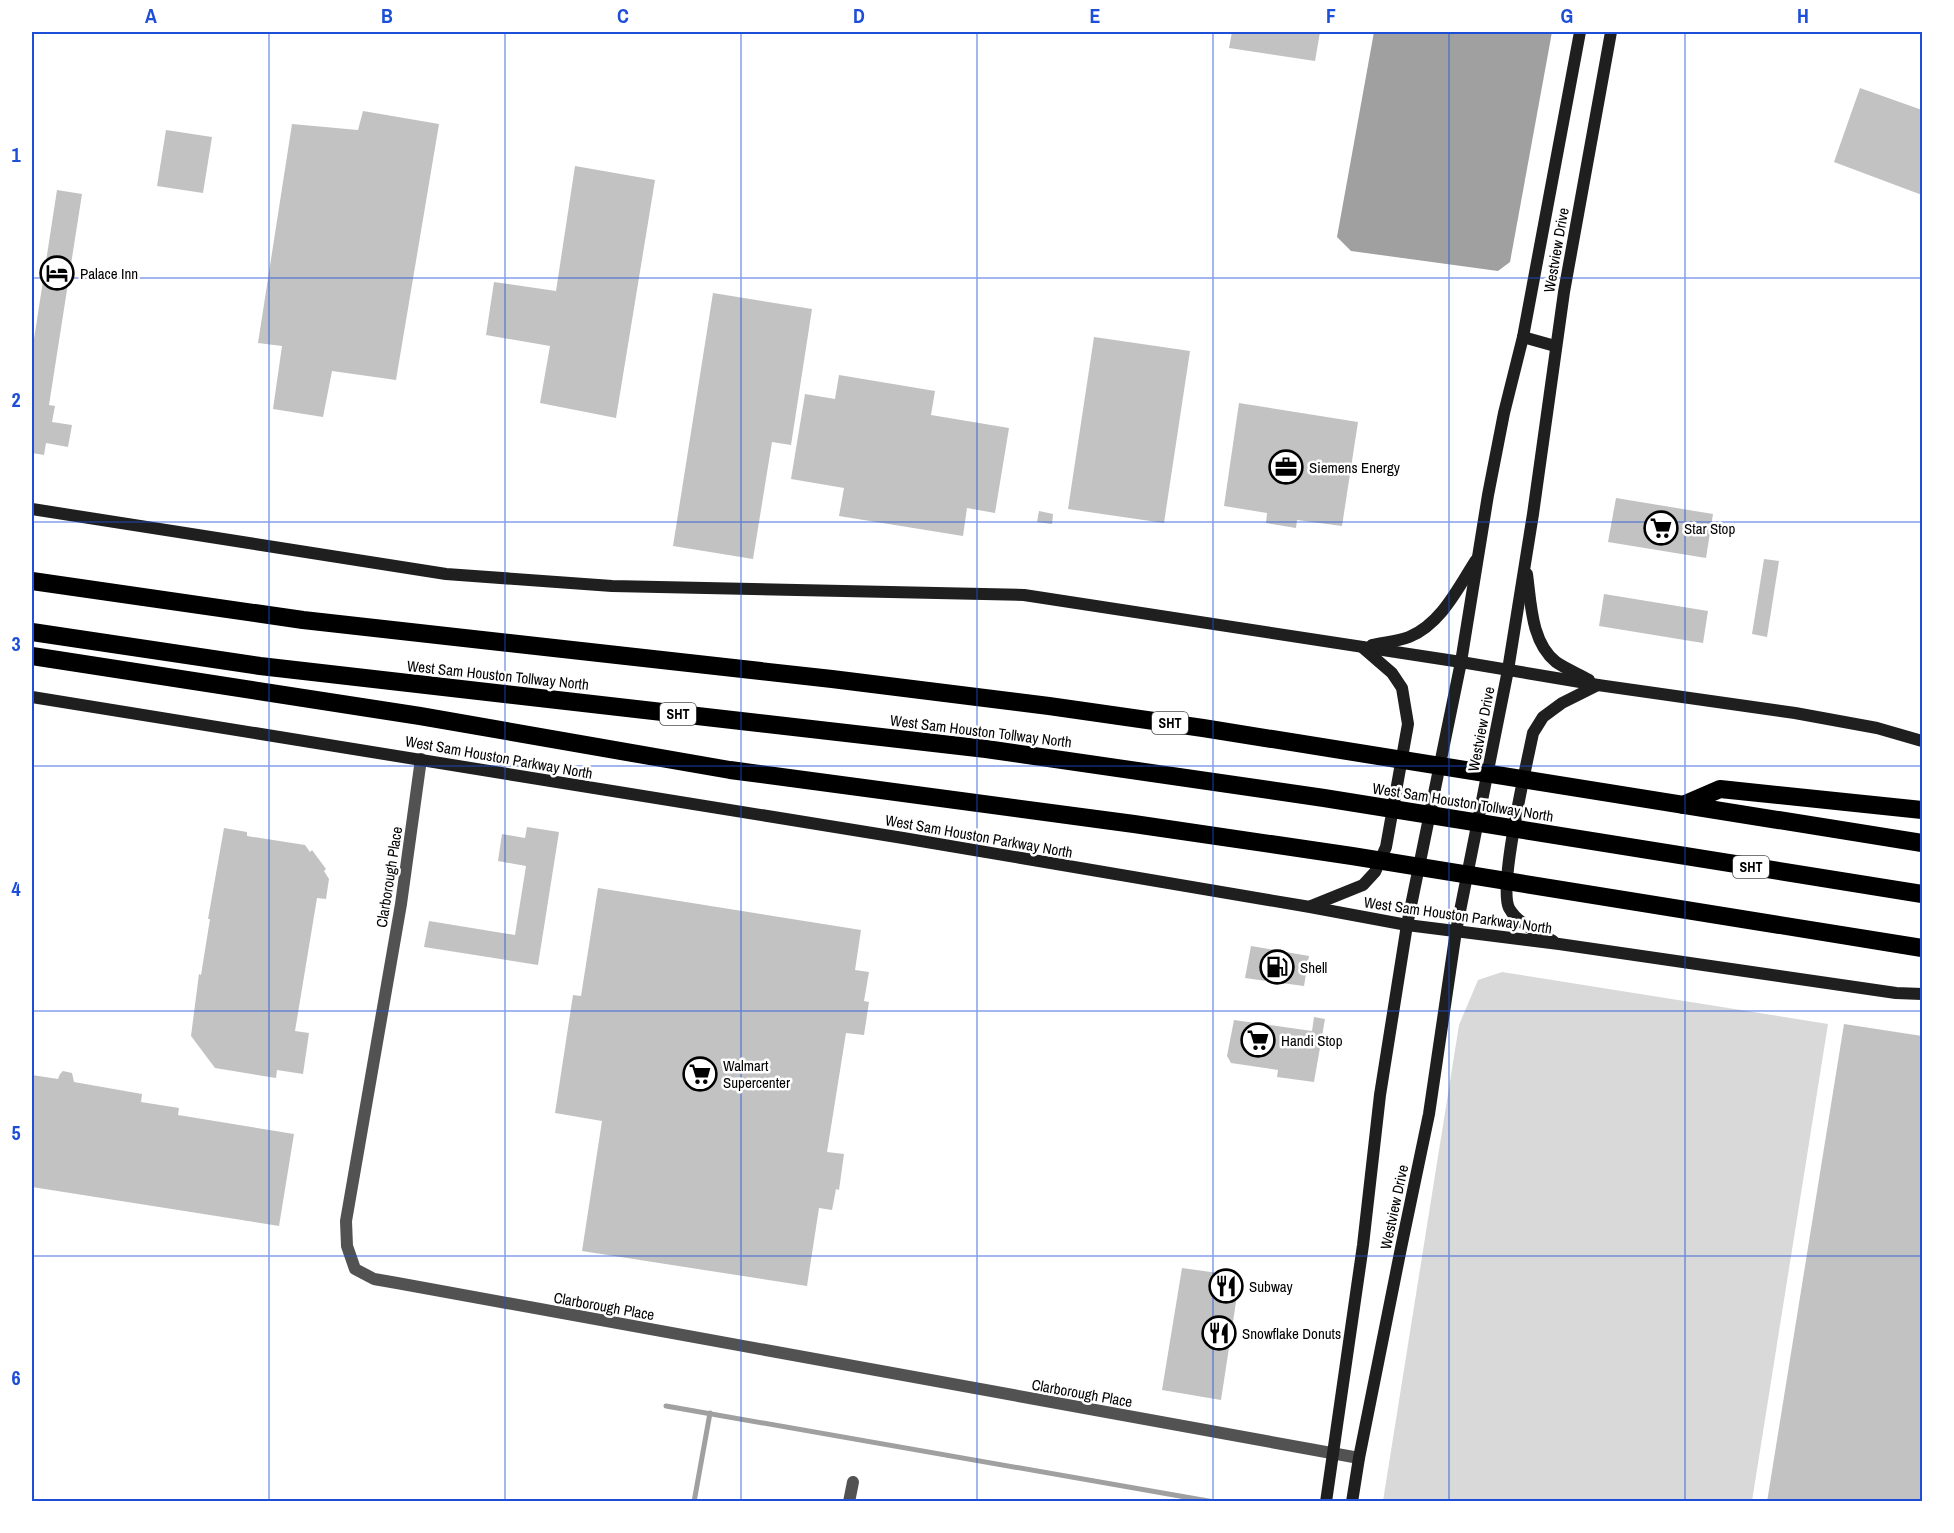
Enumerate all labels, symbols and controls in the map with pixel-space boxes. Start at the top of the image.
text: A [145,2,157,29]
text: B [381,2,393,29]
text: C [617,2,629,29]
text: D [853,2,865,29]
text: E [1090,2,1101,29]
text: F [1326,2,1336,29]
text: G [1561,2,1573,29]
text: H [1797,2,1809,29]
text: 1 [11,141,21,168]
street label: Westview Drive [1538,206,1574,294]
hotel icon: Palace Inn [39,255,75,291]
place label: Palace Inn [80,263,138,284]
text: 2 [11,386,21,413]
office icon: Siemens Energy [1268,449,1304,485]
place label: Siemens Energy [1309,457,1401,478]
supermarket icon: Star Stop [1643,510,1679,546]
place label: Star Stop [1684,518,1735,539]
text: 3 [11,630,21,657]
street label: West Sam Houston Tollway North [406,655,590,695]
street label: Westview Drive [1462,685,1500,773]
road number: SHT [660,703,696,725]
street label: West Sam Houston Tollway North [889,709,1073,753]
road number: SHT [1152,712,1188,734]
street label: West Sam Houston Parkway North [404,730,594,784]
street label: West Sam Houston Tollway North [1371,777,1555,827]
street label: West Sam Houston Parkway North [884,809,1074,863]
street label: Clarborough Place [371,825,407,929]
road number: SHT [1733,856,1769,878]
text: 4 [11,875,21,902]
street label: West Sam Houston Parkway North [1363,891,1553,939]
fuel station icon: Shell [1259,949,1295,985]
place label: Shell [1300,957,1327,978]
supermarket icon: Handi Stop [1240,1022,1276,1058]
place label: Handi Stop [1281,1030,1343,1051]
place label: Walmart Supercenter [723,1055,790,1093]
supermarket icon: Walmart Supercenter [682,1056,718,1092]
text: 5 [11,1119,21,1146]
street label: Westview Drive [1375,1163,1413,1251]
restaurant icon: Subway [1208,1268,1244,1304]
place label: Subway [1249,1276,1294,1297]
street label: Clarborough Place [552,1287,656,1325]
restaurant icon: Snowflake Donuts [1201,1315,1237,1351]
place label: Snowflake Donuts [1242,1323,1341,1344]
text: 6 [11,1364,21,1391]
street label: Clarborough Place [1030,1374,1134,1412]

